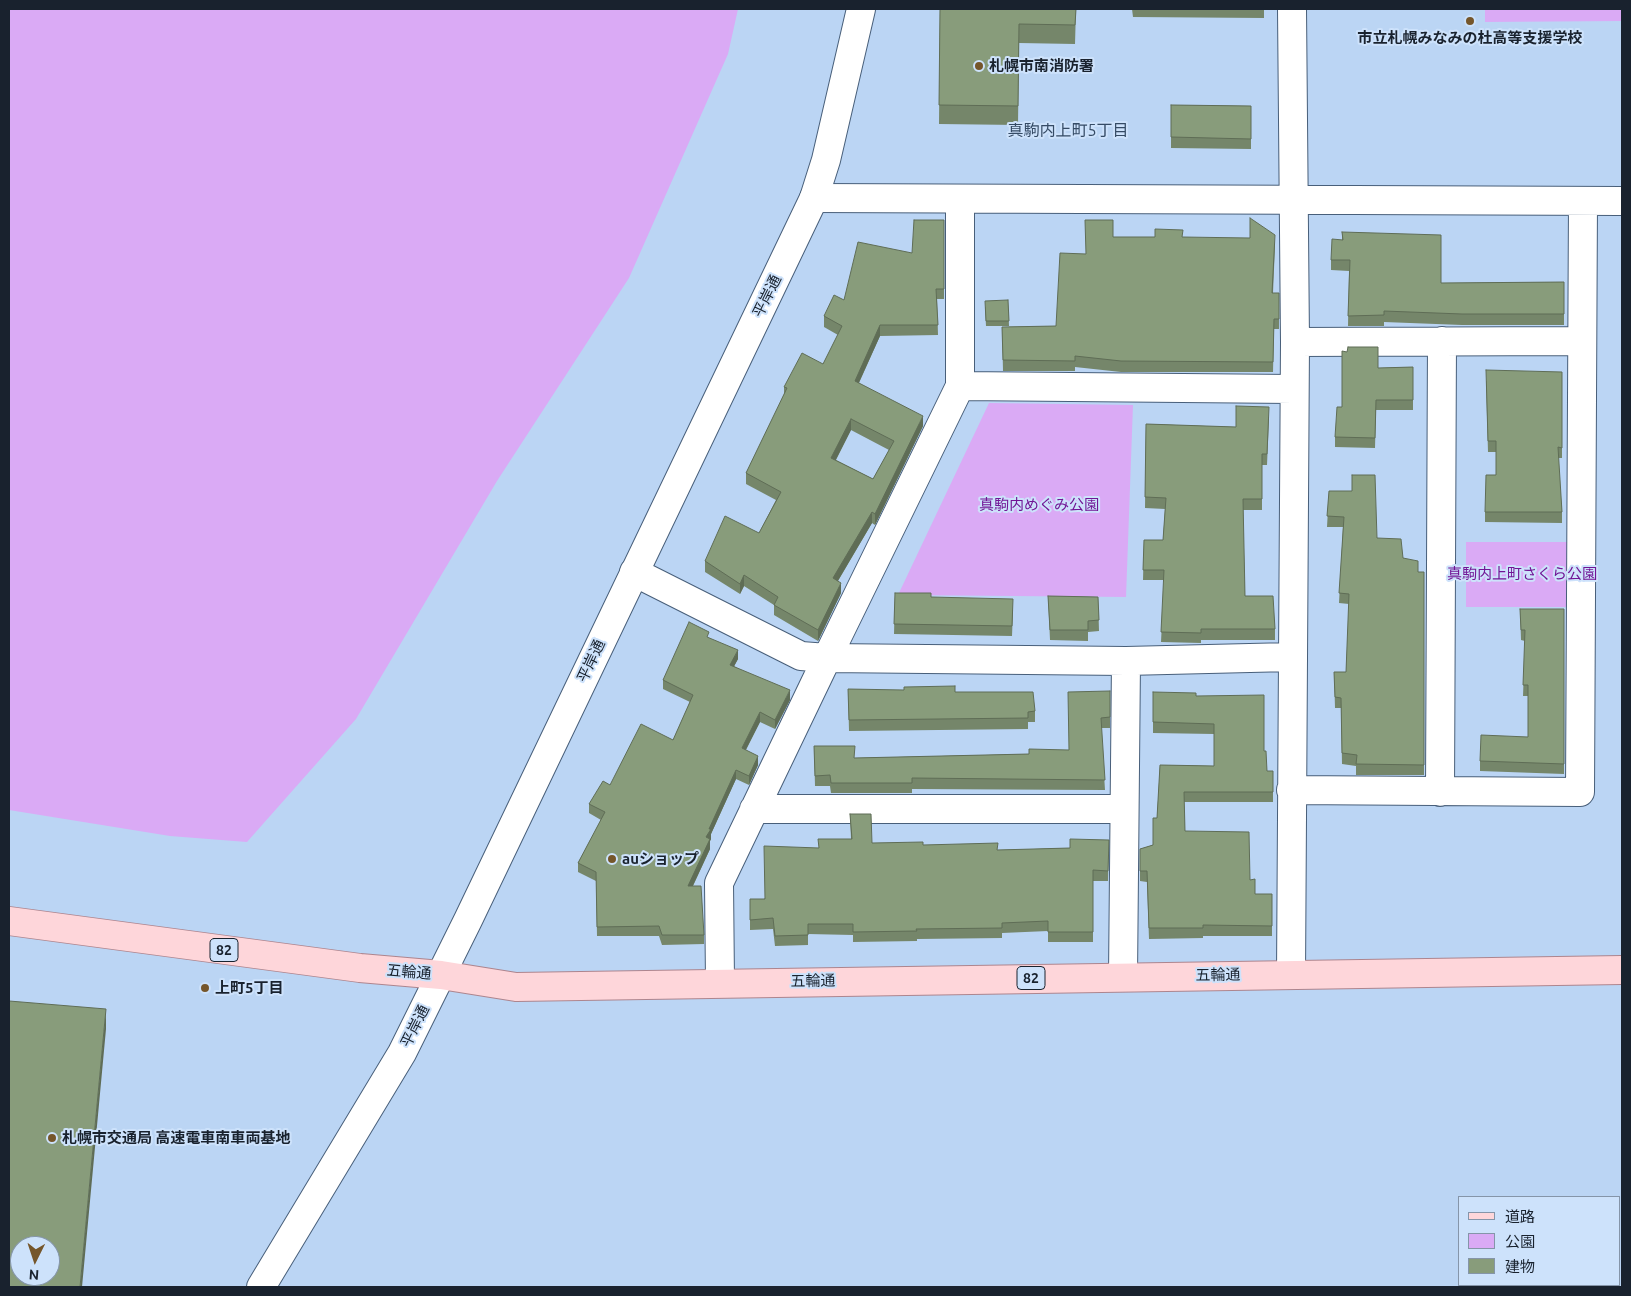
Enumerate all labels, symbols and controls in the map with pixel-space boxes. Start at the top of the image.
marker: 市立札幌みなみの杜高等支援学校 [1464,15,1476,27]
place label: 市立札幌みなみの杜高等支援学校 [1358,29,1582,47]
place label: 札幌市南消防署 [989,57,1094,75]
marker: 札幌市南消防署 [973,60,985,72]
district label: 真駒内上町5丁目 [1007,121,1129,141]
street label: 平岸通 [749,272,785,320]
park label: 真駒内めぐみ公園 [979,496,1099,514]
park label: 真駒内上町さくら公園 [1447,565,1597,583]
street label: 平岸通 [573,637,609,685]
place label: auショップ [622,850,699,868]
marker: auショップ [606,853,618,865]
road number: 82 [210,938,238,962]
street label: 五輪通 [386,961,432,983]
road number: 82 [1017,966,1045,990]
street label: 五輪通 [1195,966,1241,984]
street label: 五輪通 [790,972,836,990]
place label: 上町5丁目 [215,979,283,997]
marker: 上町5丁目 [199,982,211,994]
street label: 平岸通 [397,1002,433,1050]
place label: 札幌市交通局 高速電車南車両基地 [62,1129,291,1147]
marker: 札幌市交通局 高速電車南車両基地 [46,1132,58,1144]
legend [1458,1196,1621,1286]
text: 道路 [1505,1208,1535,1225]
text: 公園 [1505,1233,1535,1250]
north arrow [10,1236,60,1286]
text: 建物 [1505,1258,1535,1275]
text: N [28,1267,40,1283]

